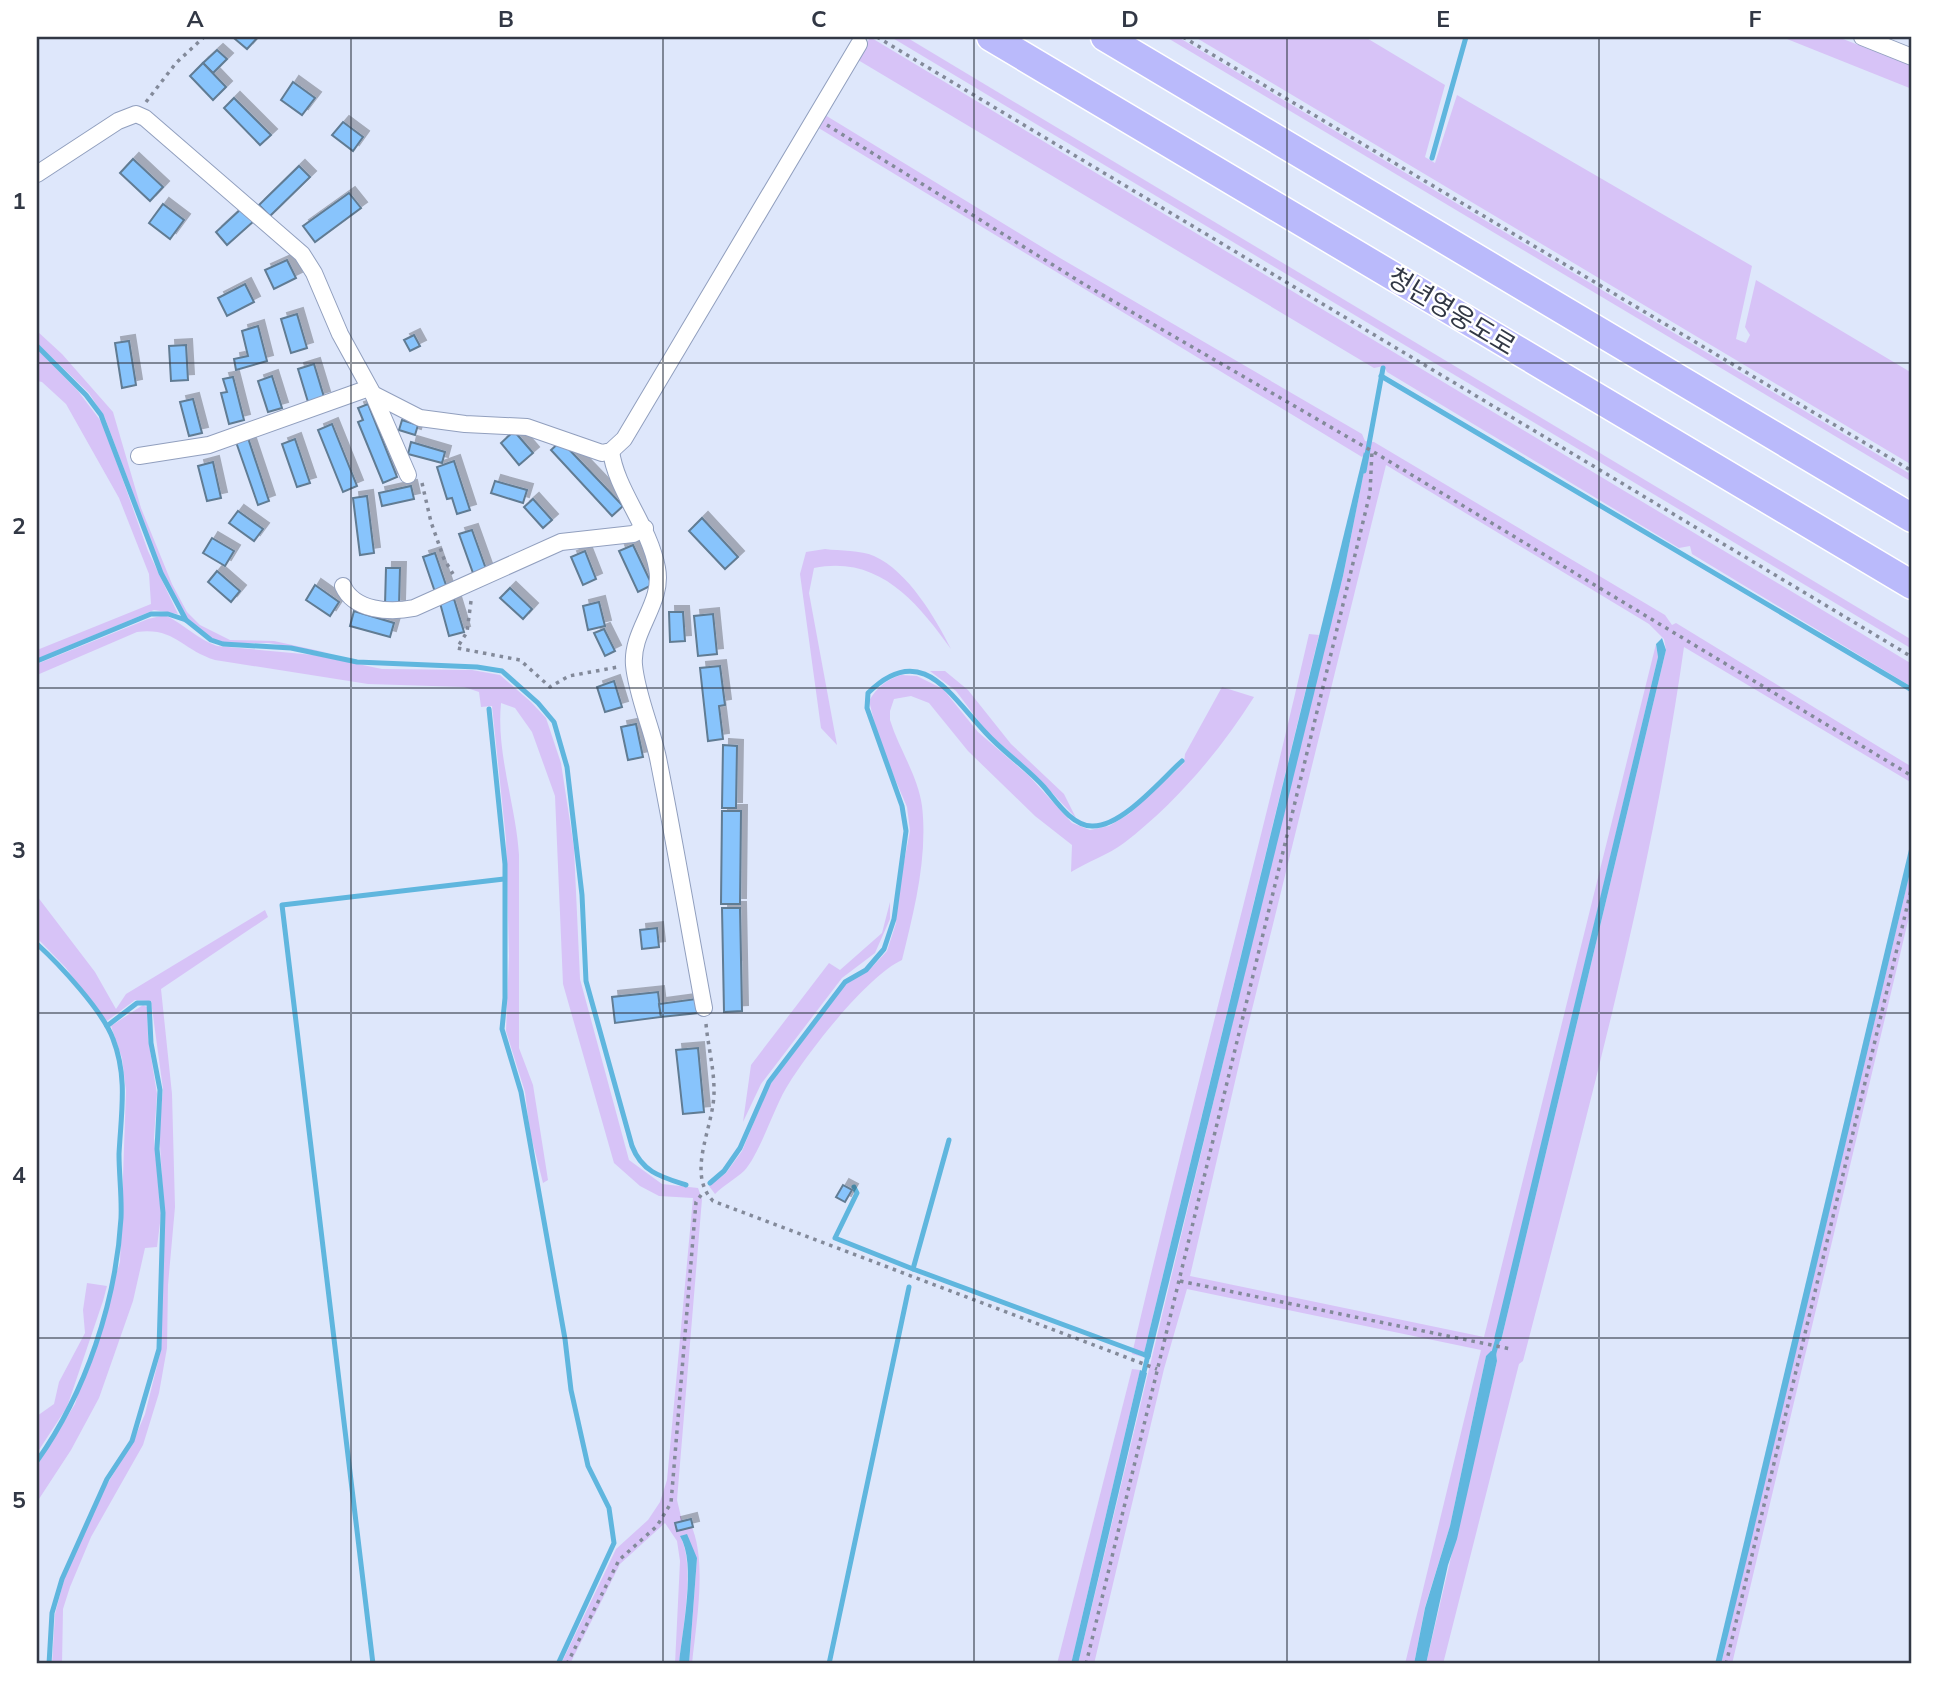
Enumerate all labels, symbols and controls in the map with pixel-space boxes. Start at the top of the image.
text: A [186,4,204,33]
text: B [498,4,514,33]
text: C [811,4,827,33]
text: D [1121,4,1139,33]
text: E [1436,4,1450,33]
text: F [1748,4,1762,33]
text: 1 [12,186,26,215]
street label: 청년영웅도로 [1382,260,1522,362]
text: 2 [12,511,26,540]
text: 3 [12,835,26,864]
text: 4 [12,1160,26,1189]
text: 5 [12,1485,26,1514]

